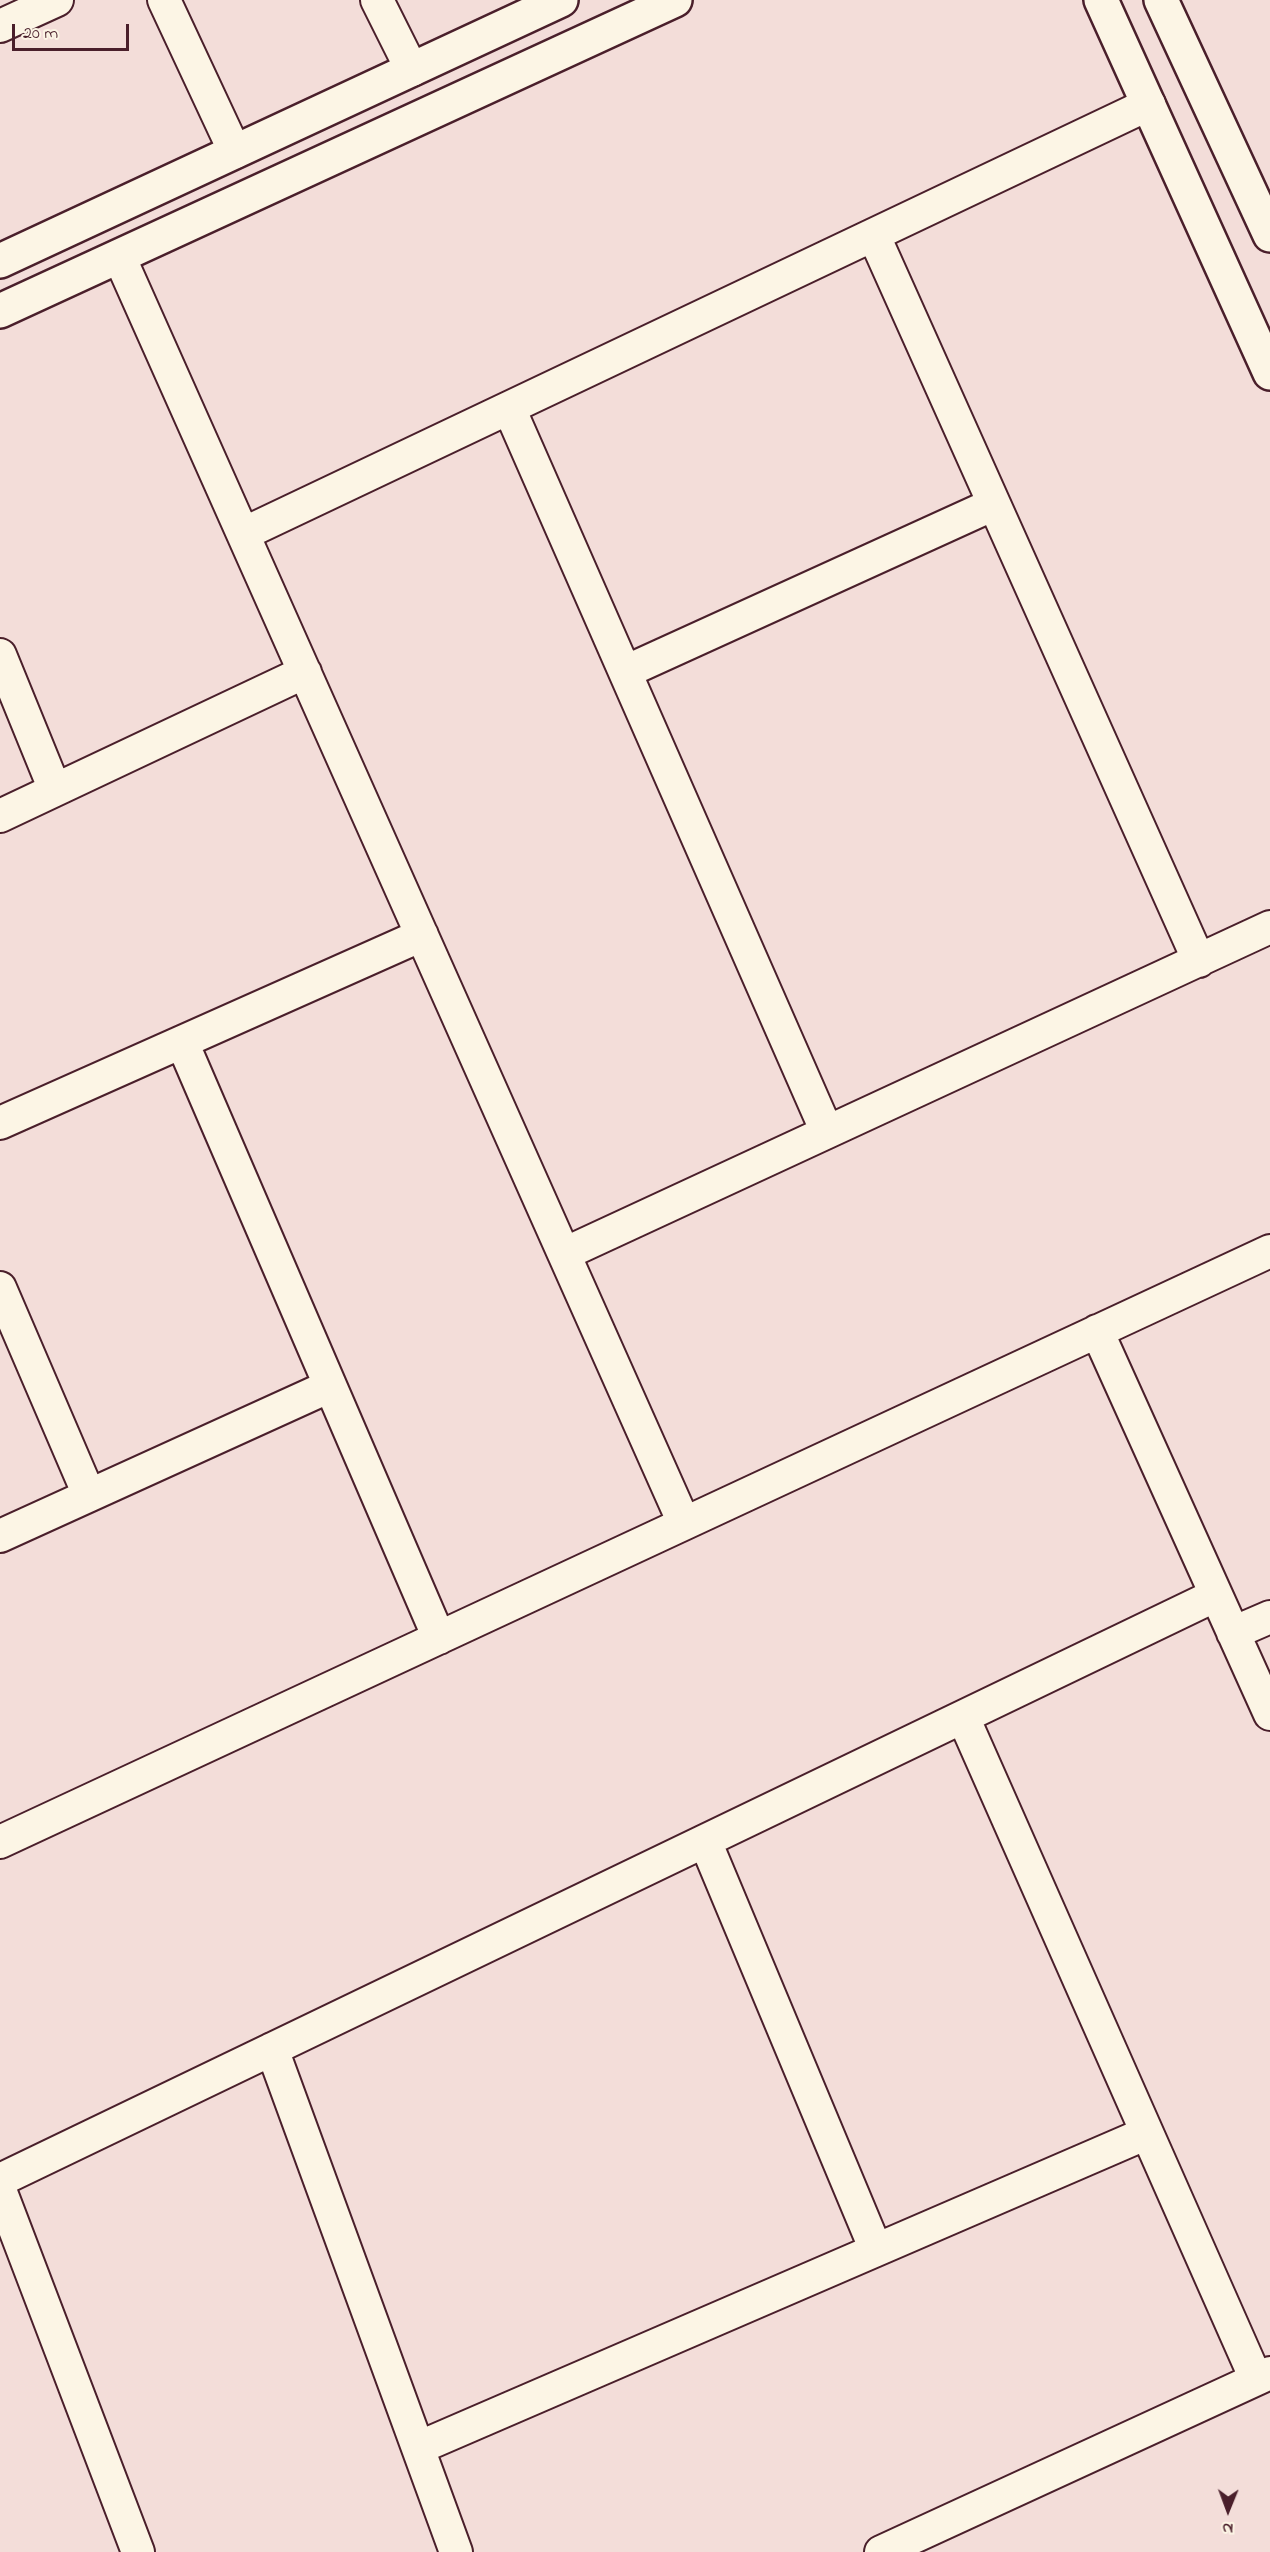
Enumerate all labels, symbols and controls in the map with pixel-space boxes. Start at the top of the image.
scale bar [15,12,132,50]
text: 20 m [23,21,58,47]
north arrow [1198,2480,1258,2540]
text: N [1222,2516,1233,2540]

